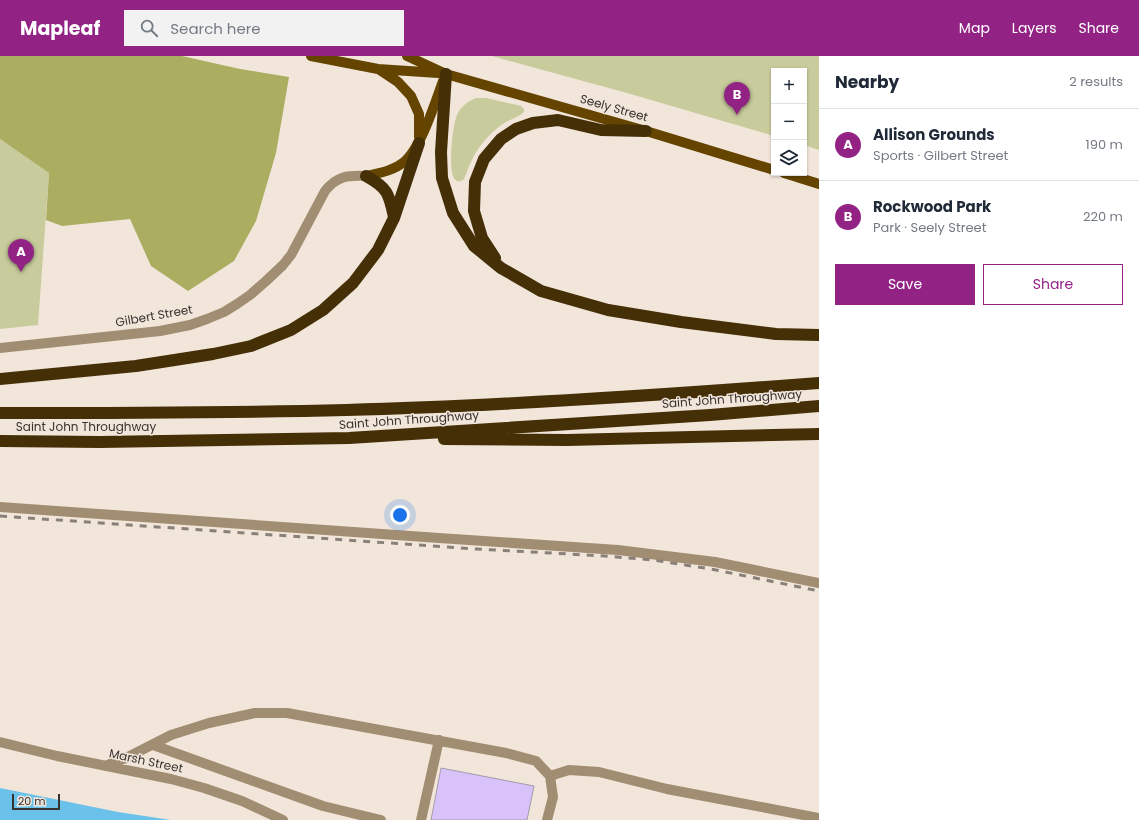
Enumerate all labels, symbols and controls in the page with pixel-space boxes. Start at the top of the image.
search box [124,10,404,46]
text: Mapleaf [20,15,100,42]
icon: search [138,17,160,39]
text: Search here [170,18,261,39]
text: Map [959,18,990,38]
text: Layers [1012,18,1056,38]
text: Share [1078,18,1119,38]
map controls [771,68,807,176]
button: + [771,68,807,104]
text: Nearby [835,70,899,94]
text: 2 results [1069,72,1123,91]
pin: B [724,82,750,115]
street label: Seely Street [578,90,650,125]
button: − [771,104,807,140]
text: Allison Grounds [873,124,995,145]
text: A [843,135,853,154]
text: 190 m [1086,135,1123,154]
button: layers [771,140,807,176]
text: Sports · Gilbert Street [873,146,1008,165]
text: Rockwood Park [873,196,991,217]
text: B [844,207,852,226]
text: 220 m [1083,207,1123,226]
text: Park · Seely Street [873,218,986,237]
pin: A [8,239,34,272]
button: Save [835,264,975,305]
button: Share [983,264,1123,305]
street label: Gilbert Street [114,300,194,331]
street label: Saint John Throughway [661,385,803,412]
street label: Saint John Throughway [338,406,480,433]
street label: Saint John Throughway [16,418,156,435]
your location [390,505,410,525]
street label: Marsh Street [108,744,185,777]
scale bar [12,792,60,811]
text: 20 m [18,793,46,809]

